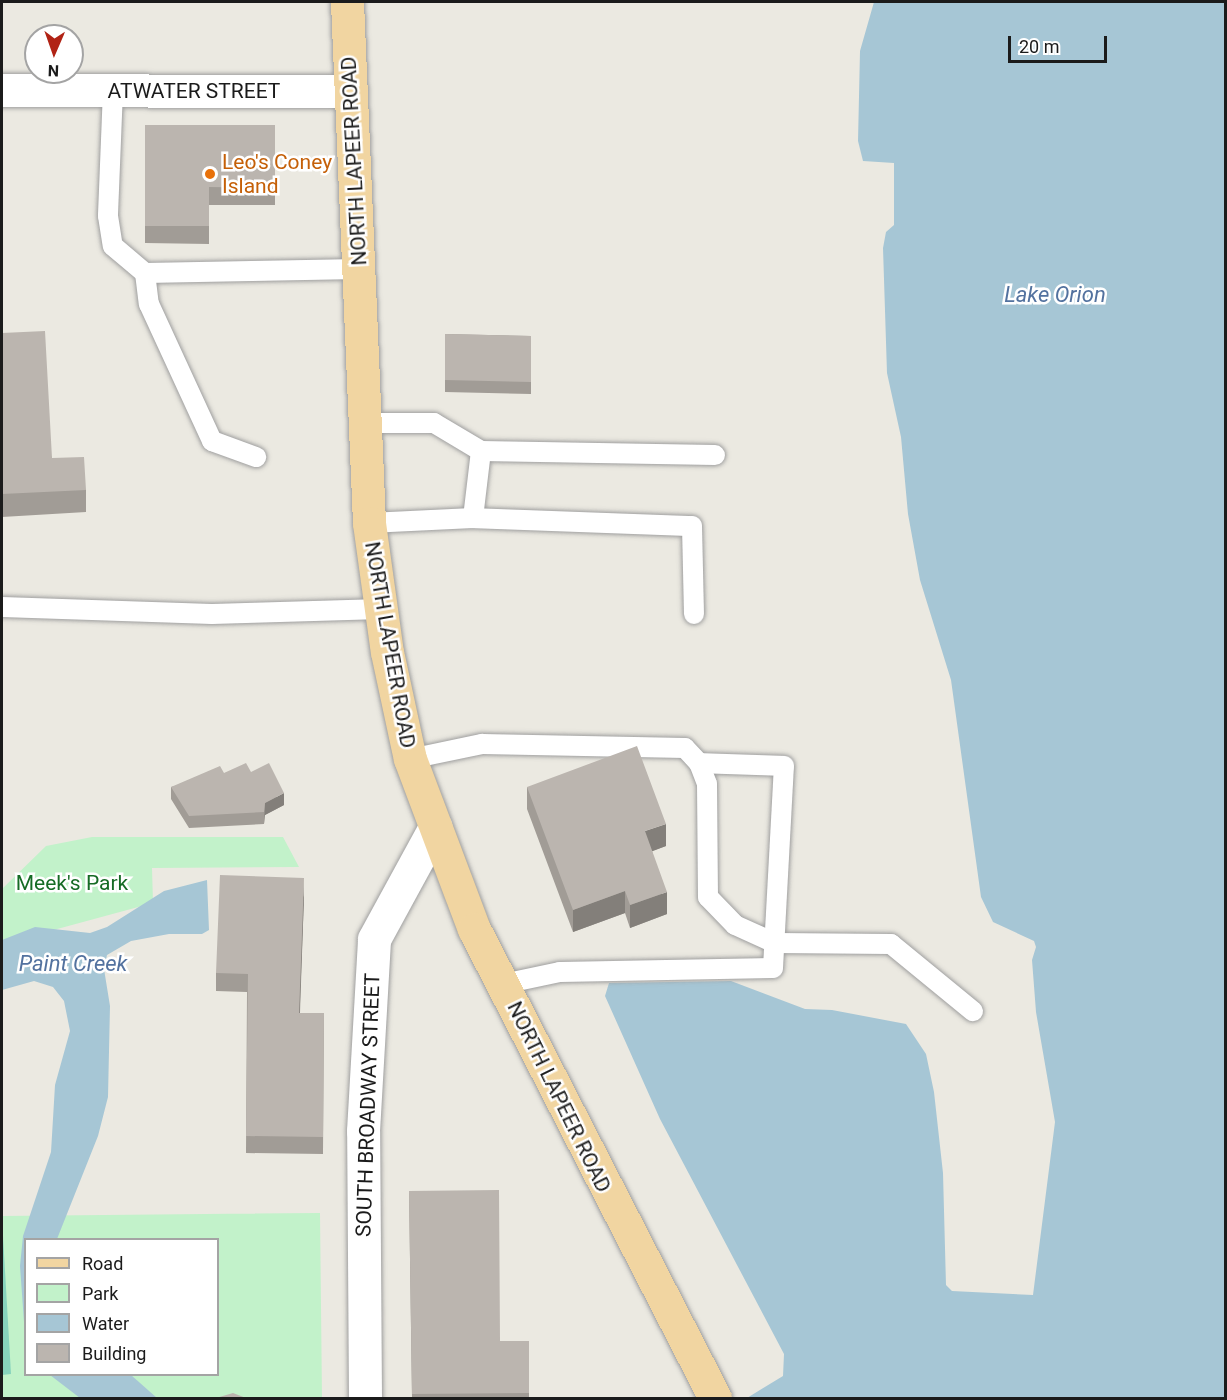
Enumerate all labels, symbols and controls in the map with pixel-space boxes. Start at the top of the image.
north arrow [24,24,84,84]
scale bar [1011,24,1110,62]
text: 20 m [1019,36,1059,57]
street label: NORTH LAPEER ROAD [336,56,372,266]
text: N [47,61,59,80]
street label: ATWATER STREET [108,78,280,104]
place label: Leo's Coney Island [222,149,332,199]
marker: Leo's Coney Island [203,167,217,181]
water label: Lake Orion [1004,282,1106,308]
street label: NORTH LAPEER ROAD [359,540,421,750]
park label: Meek's Park [16,870,128,896]
water label: Paint Creek [19,951,127,977]
street label: SOUTH BROADWAY STREET [351,972,385,1238]
street label: NORTH LAPEER ROAD [502,997,616,1197]
legend [24,1238,219,1376]
text: Road [82,1253,123,1274]
text: Park [82,1283,118,1304]
text: Water [82,1313,129,1334]
text: Building [82,1343,146,1364]

